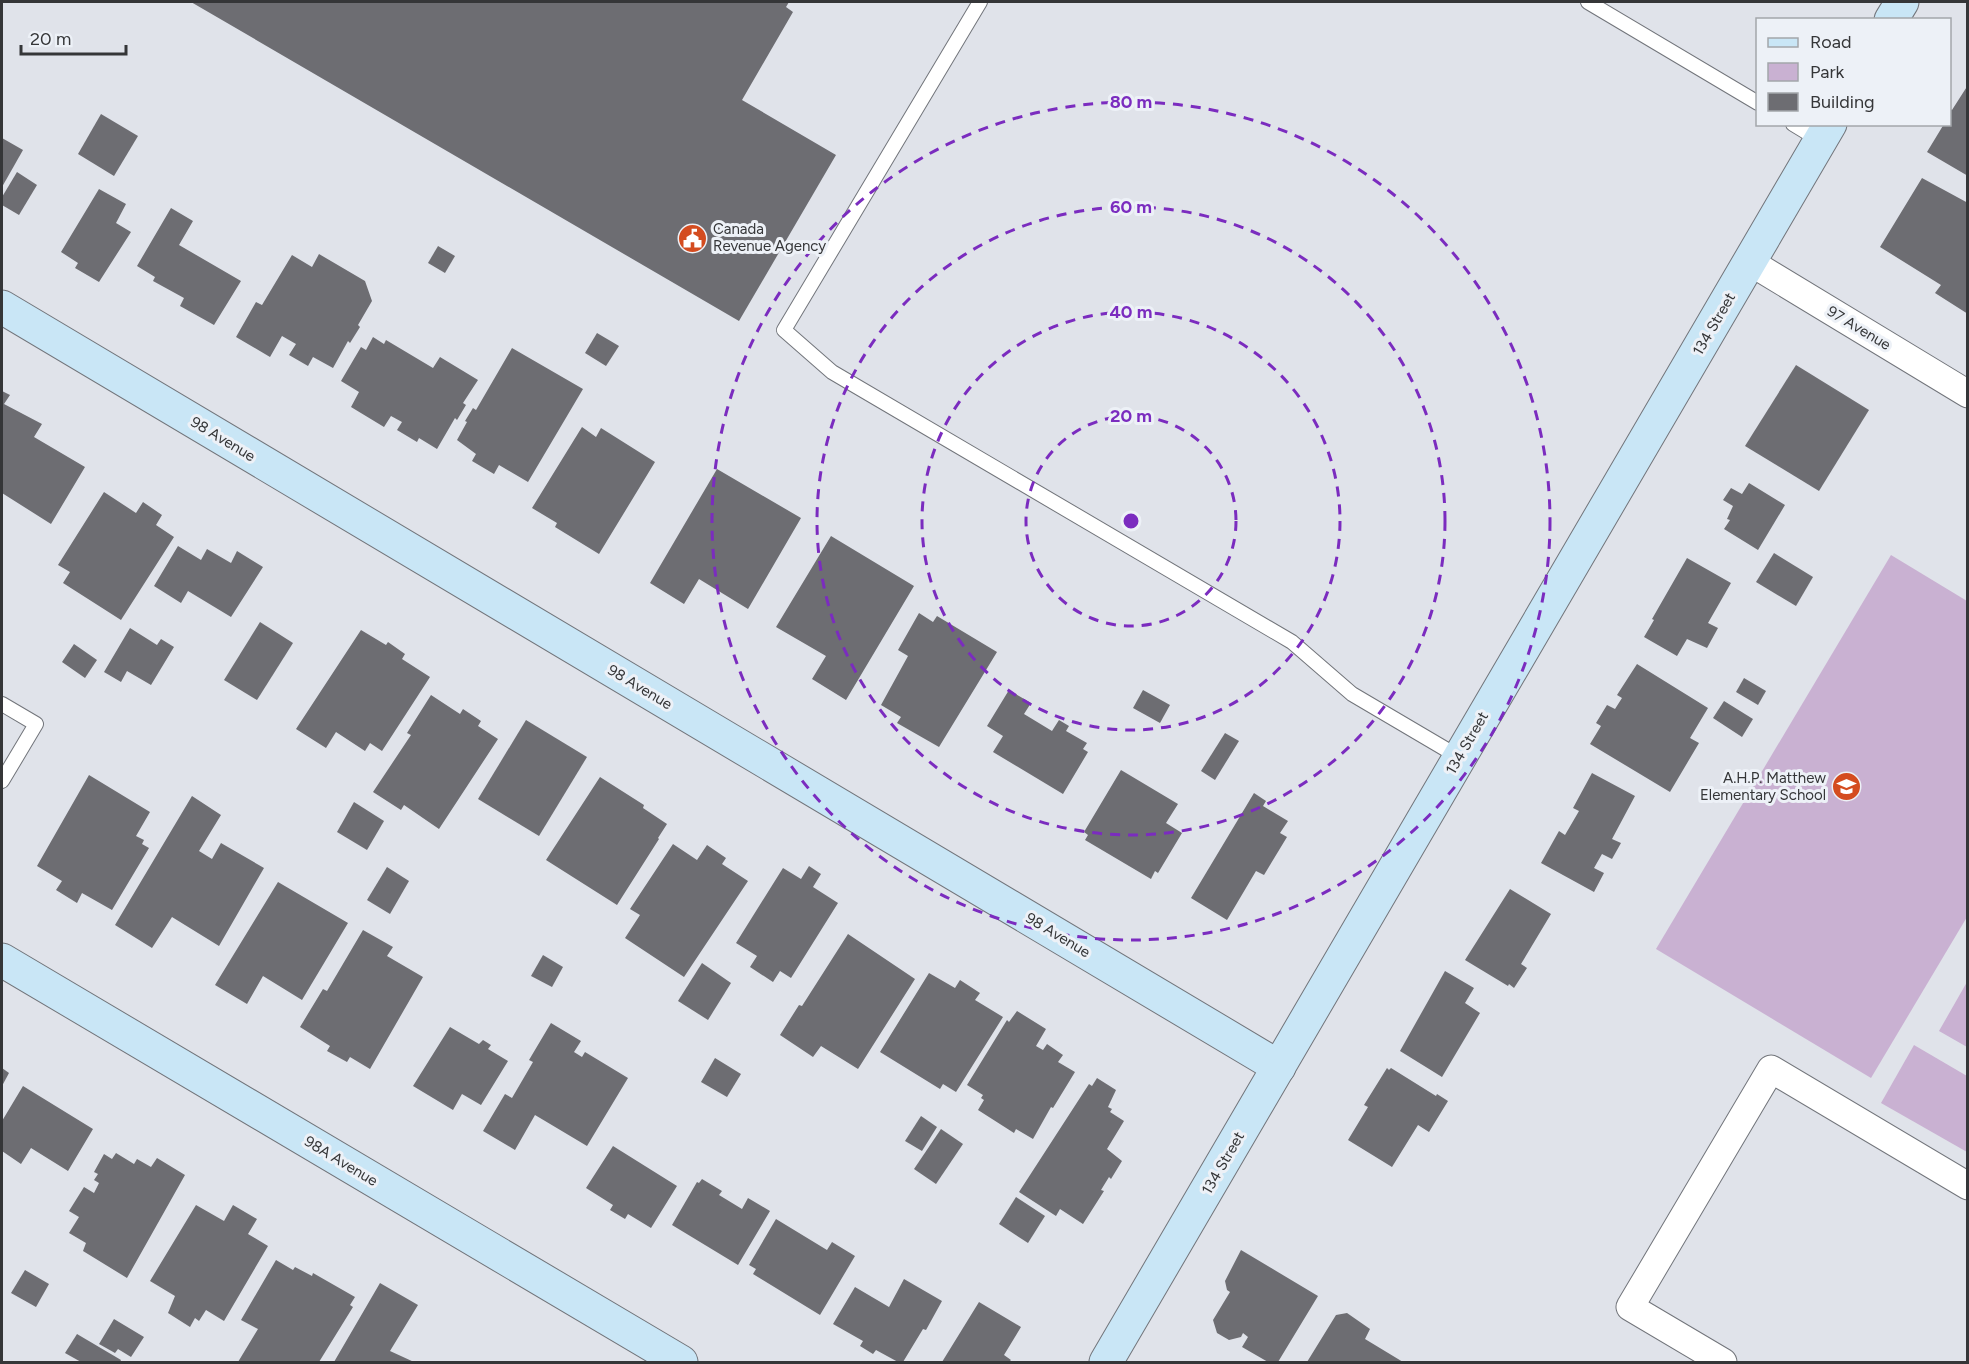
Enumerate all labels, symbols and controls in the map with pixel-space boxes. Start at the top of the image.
scale bar [21,18,126,56]
legend [1756,18,1951,126]
text: 20 m [30,28,71,50]
text: Road [1810,31,1851,53]
text: Park [1810,61,1845,83]
text: 80 m [1110,91,1152,113]
text: Building [1810,91,1875,113]
text: 60 m [1110,196,1152,218]
place label: Canada Revenue Agency [713,220,826,255]
public building icon: Canada Revenue Agency [676,222,708,254]
street label: 134 Street [1689,289,1739,359]
text: 40 m [1109,301,1153,323]
street label: 97 Avenue [1824,302,1894,354]
text: 20 m [1110,405,1152,427]
street label: 98 Avenue [187,413,259,465]
centre of rings [1121,511,1141,531]
street label: 98 Avenue [604,661,676,713]
street label: 134 Street [1442,708,1492,778]
place label: A.H.P. Matthew Elementary School [1700,769,1826,804]
school or university icon: A.H.P. Matthew Elementary School [1831,771,1863,803]
street label: 98 Avenue [1022,909,1094,961]
street label: 134 Street [1198,1128,1248,1198]
street label: 98A Avenue [301,1132,381,1190]

